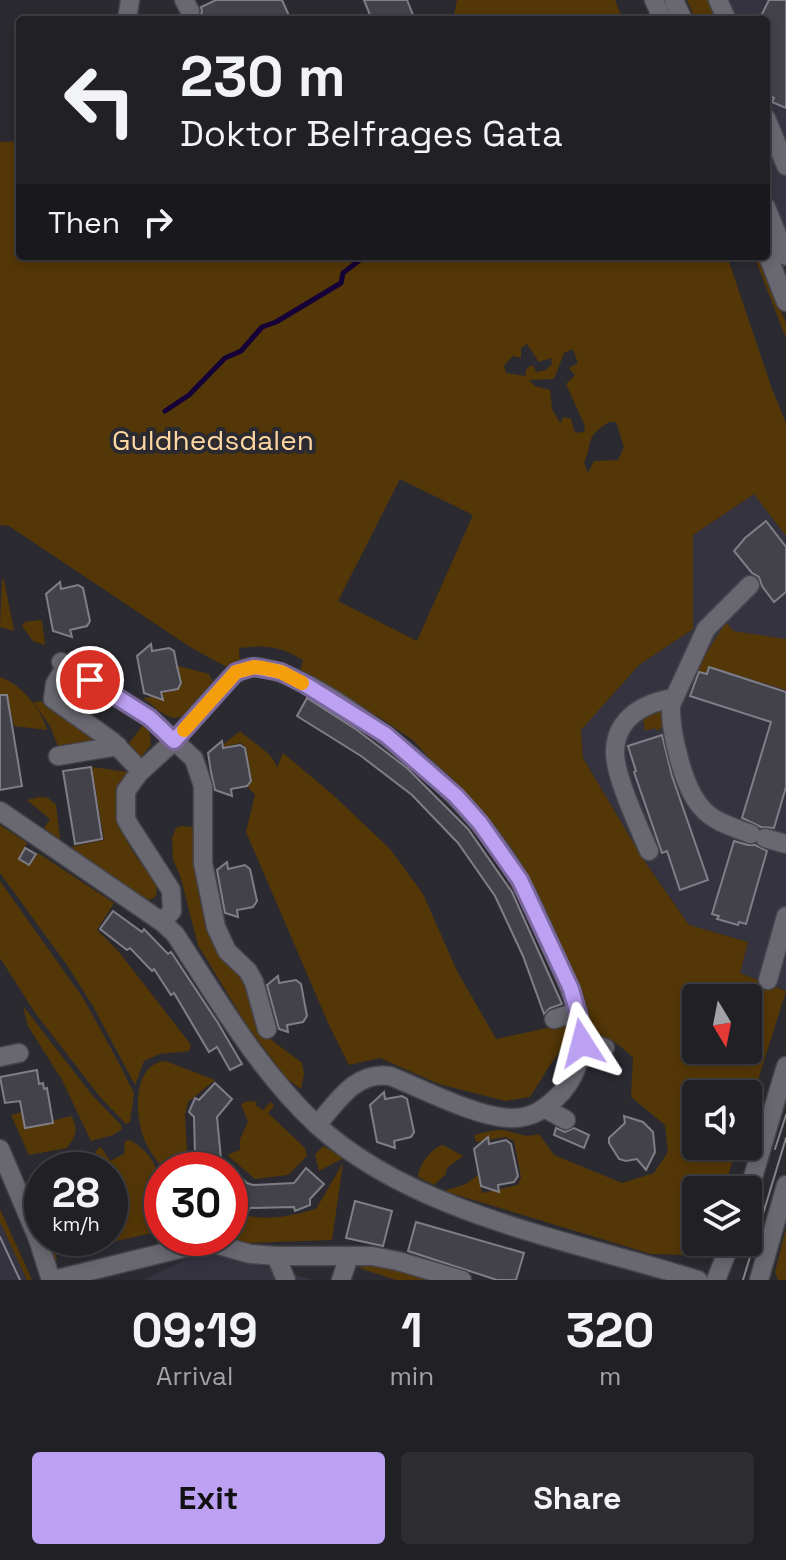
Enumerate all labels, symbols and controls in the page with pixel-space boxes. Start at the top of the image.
text: 230 m [180,41,346,112]
icon: left [48,48,152,152]
text: Doktor Belfrages Gata [180,111,563,157]
icon: right [136,200,180,244]
text: Then [48,203,120,242]
park label: Guldhedsdalen [112,422,314,458]
pin [56,646,124,714]
icon: arrive [68,658,112,702]
north arrow [682,984,762,1064]
map controls [682,984,762,1256]
position arrow [540,1001,624,1085]
button: sound [682,1080,762,1160]
speed limit sign: 30 [144,1152,248,1256]
text: 28 [52,1168,100,1219]
button: layers [682,1176,762,1256]
text: km/h [52,1211,100,1237]
text: 09:19 [132,1300,258,1361]
text: 1 [401,1300,423,1361]
text: 320 [566,1300,654,1361]
text: Arrival [156,1359,233,1393]
text: min [389,1359,434,1393]
text: m [599,1359,621,1393]
button: Exit [32,1452,385,1544]
button: Share [401,1452,754,1544]

